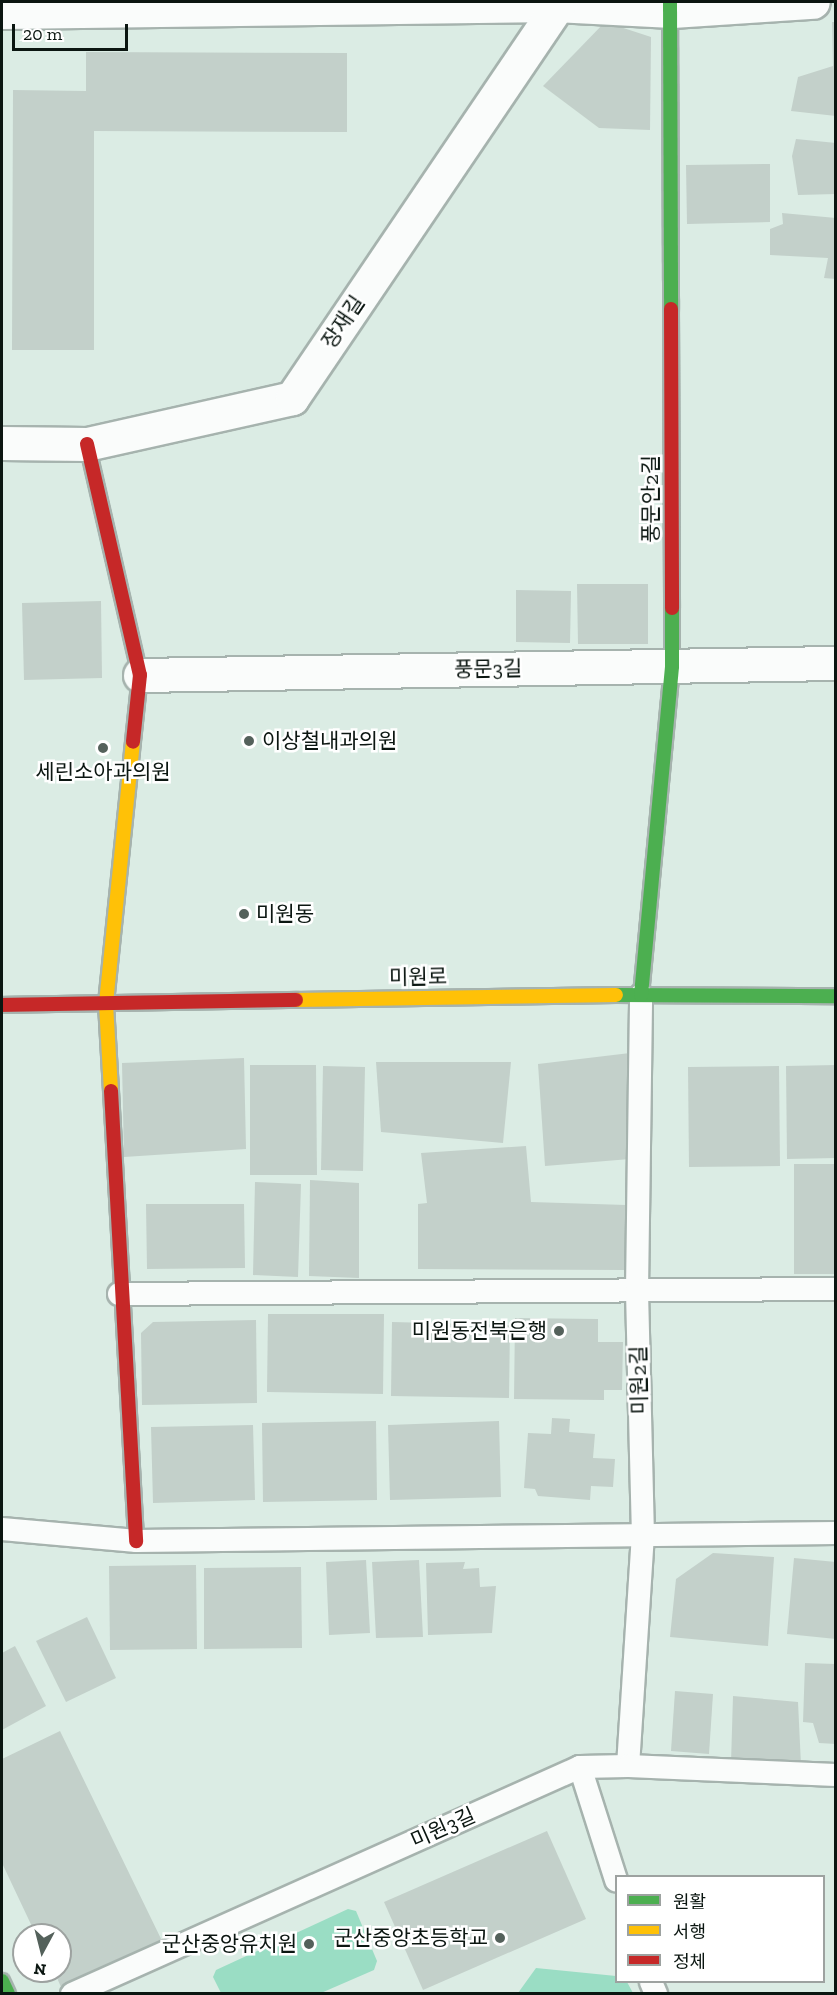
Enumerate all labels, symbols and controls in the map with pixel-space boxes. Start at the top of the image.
scale bar [15,12,130,50]
text: 20 m [23,23,62,45]
street label: 장재길 [316,291,370,353]
street label: 풍문안2길 [638,455,664,543]
street label: 풍문3길 [454,656,522,682]
place label: 이상철내과의원 [262,728,397,754]
marker: 이상철내과의원 [240,732,258,750]
marker: 세린소아과의원 [94,739,112,757]
place label: 세린소아과의원 [35,759,171,785]
place label: 미원동 [256,901,314,927]
marker: 미원동 [237,907,251,921]
street label: 미원로 [389,964,447,990]
place label: 미원동전북은행 [412,1318,547,1344]
marker: 미원동전북은행 [552,1324,566,1338]
street label: 미원2길 [626,1345,652,1415]
street label: 미원3길 [407,1803,479,1853]
legend [615,1875,825,1983]
text: 원활 [673,1891,706,1913]
text: 서행 [673,1921,706,1943]
north arrow [12,1923,72,1983]
place label: 군산중앙초등학교 [333,1925,488,1951]
place label: 군산중앙유치원 [162,1931,297,1957]
marker: 군산중앙초등학교 [493,1931,507,1945]
marker: 군산중앙유치원 [302,1937,316,1951]
text: 정체 [673,1951,706,1973]
text: N [33,1959,47,1980]

